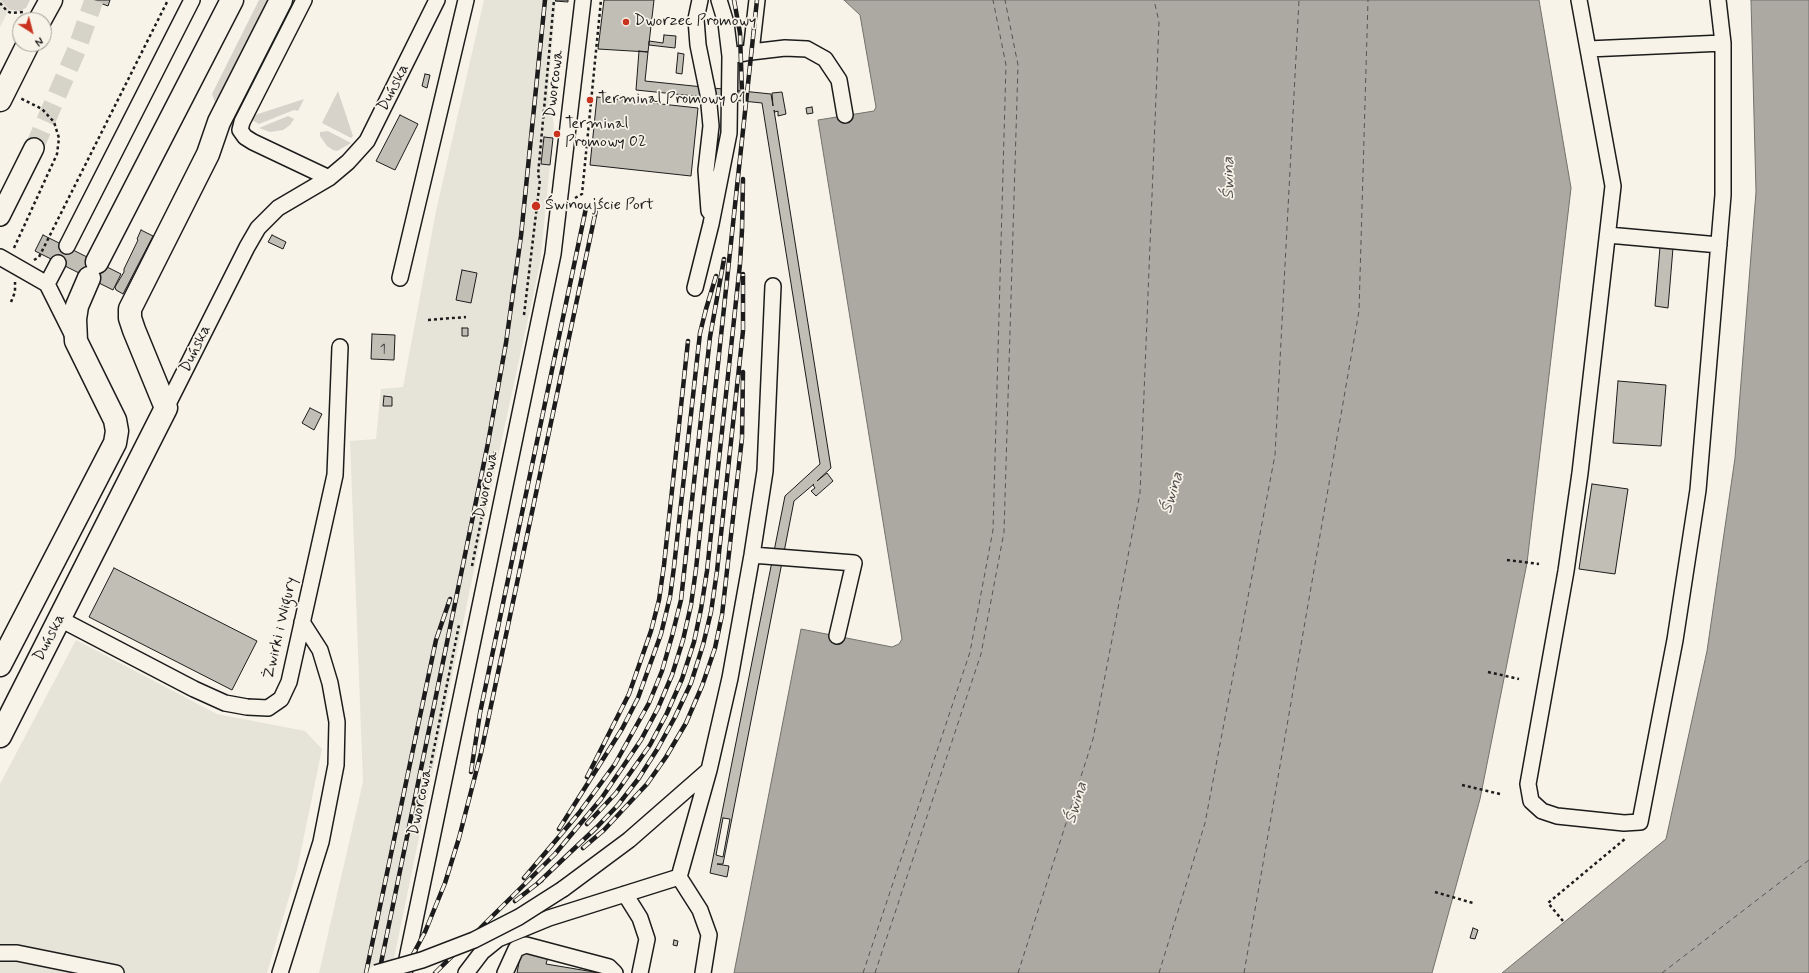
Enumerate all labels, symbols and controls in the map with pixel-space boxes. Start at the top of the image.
north arrow [12,12,52,52]
place label: Dworzec Promowy [634,12,756,32]
marker: Dworzec Promowy [621,17,631,27]
text: N [31,33,46,49]
street label: Dworcowa [541,49,569,119]
street label: Duńska [374,61,414,115]
place label: Terminal Promowy 01 [598,90,746,110]
marker: Terminal Promowy 01 [585,95,595,105]
place label: Terminal Promowy 02 [565,115,646,153]
marker: Terminal Promowy 02 [552,129,562,139]
water label: Świna [1219,157,1239,199]
place label: Świnoujście Port [545,196,654,216]
marker: Świnoujście Port [530,200,542,212]
street label: Duńska [176,322,216,376]
house number: 1 [380,342,386,358]
street label: Dworcowa [471,450,503,520]
water label: Świna [1157,470,1189,516]
street label: Żwirki i Wigury [260,575,302,681]
street label: Duńska [30,611,70,665]
street label: Dworcowa [405,767,437,837]
water label: Świna [1061,780,1093,826]

